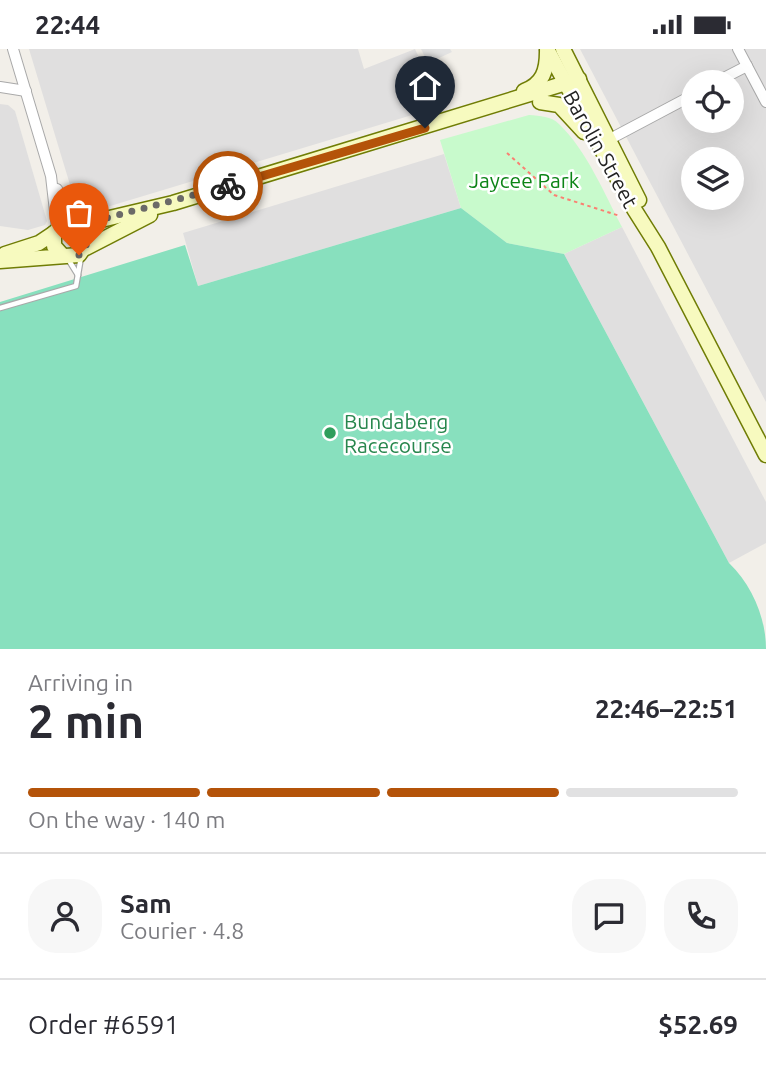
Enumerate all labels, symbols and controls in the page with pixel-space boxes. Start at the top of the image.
text: 22:44 [35,10,100,39]
pin [395,56,455,128]
icon: home [406,67,444,105]
map controls [681,70,744,210]
button: locate [681,70,744,133]
street label: Barolin Street [559,86,643,212]
button: layers [681,147,744,210]
courier [193,151,263,221]
icon: bike [209,167,247,205]
park label: Jaycee Park [469,168,580,192]
pin [49,183,109,255]
icon: bag [60,194,98,232]
place label: Bundaberg Racecourse [344,409,452,457]
marker: Bundaberg Racecourse [322,425,338,441]
text: Arriving in [28,670,133,695]
text: 22:46–22:51 [595,694,738,723]
text: 2 min [28,695,144,747]
text: On the way · 140 m [28,807,225,832]
button: person [28,879,102,953]
button: chat [572,879,646,953]
button: phone [664,879,738,953]
text: Sam [120,889,172,918]
text: Courier · 4.8 [120,918,244,943]
text: Order #6591 [28,1010,179,1039]
text: $52.69 [658,1010,738,1039]

